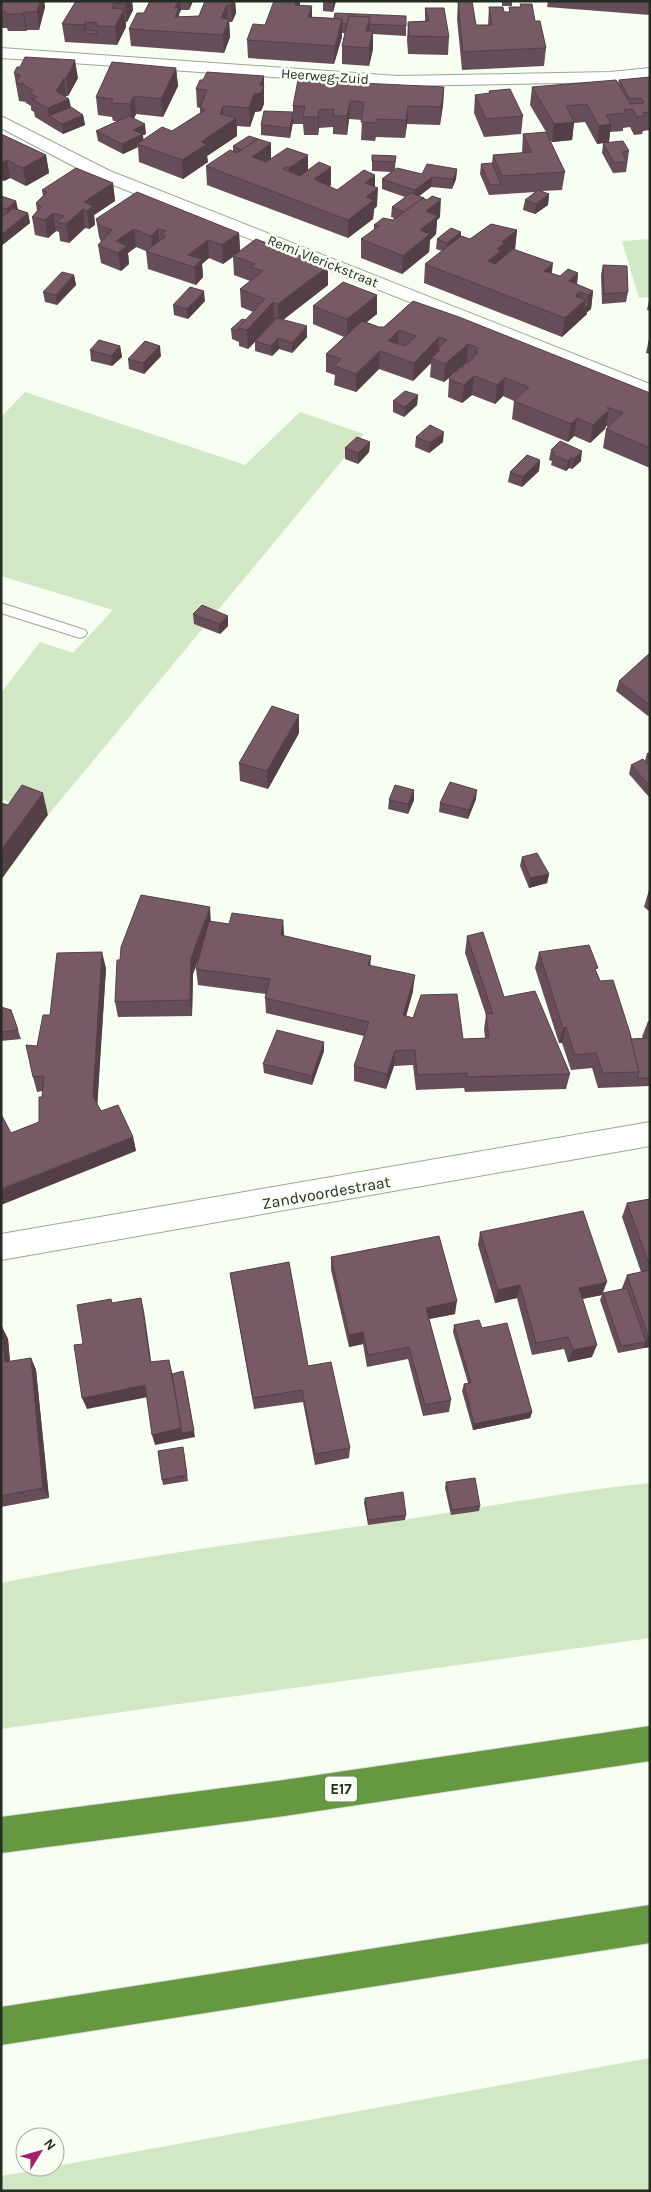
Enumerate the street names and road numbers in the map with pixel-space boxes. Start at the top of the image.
street label: Heerweg-Zuid [280,65,370,88]
street label: Remi Vlerickstraat [265,231,381,291]
street label: Zandvoordestraat [260,1172,392,1213]
road number: E17 [325,1776,357,1802]

